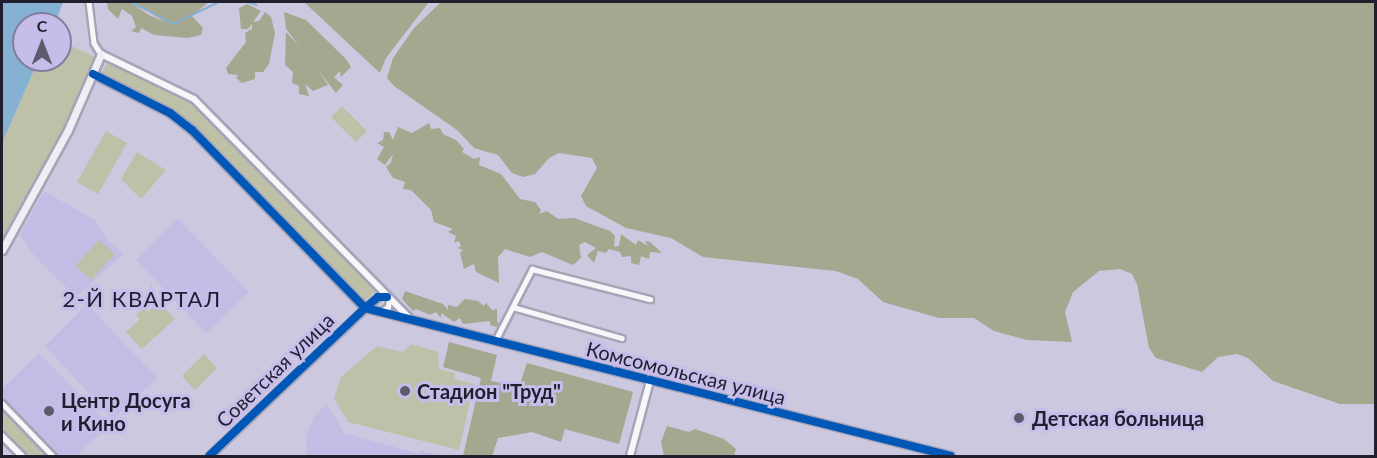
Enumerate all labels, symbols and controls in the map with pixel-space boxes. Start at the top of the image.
north arrow [12,12,72,72]
text: С [37,16,47,35]
district label: 2-Й КВАРТАЛ [62,286,222,312]
street label: Советская улица [211,308,339,432]
street label: Комсомольская улица [584,337,788,409]
place label: Стадион "Труд" [417,379,561,403]
marker: Стадион "Труд" [398,384,412,398]
place label: Центр Досуга и Кино [61,388,191,435]
marker: Центр Досуга и Кино [42,404,56,418]
place label: Детская больница [1032,406,1204,430]
marker: Детская больница [1010,409,1028,427]

